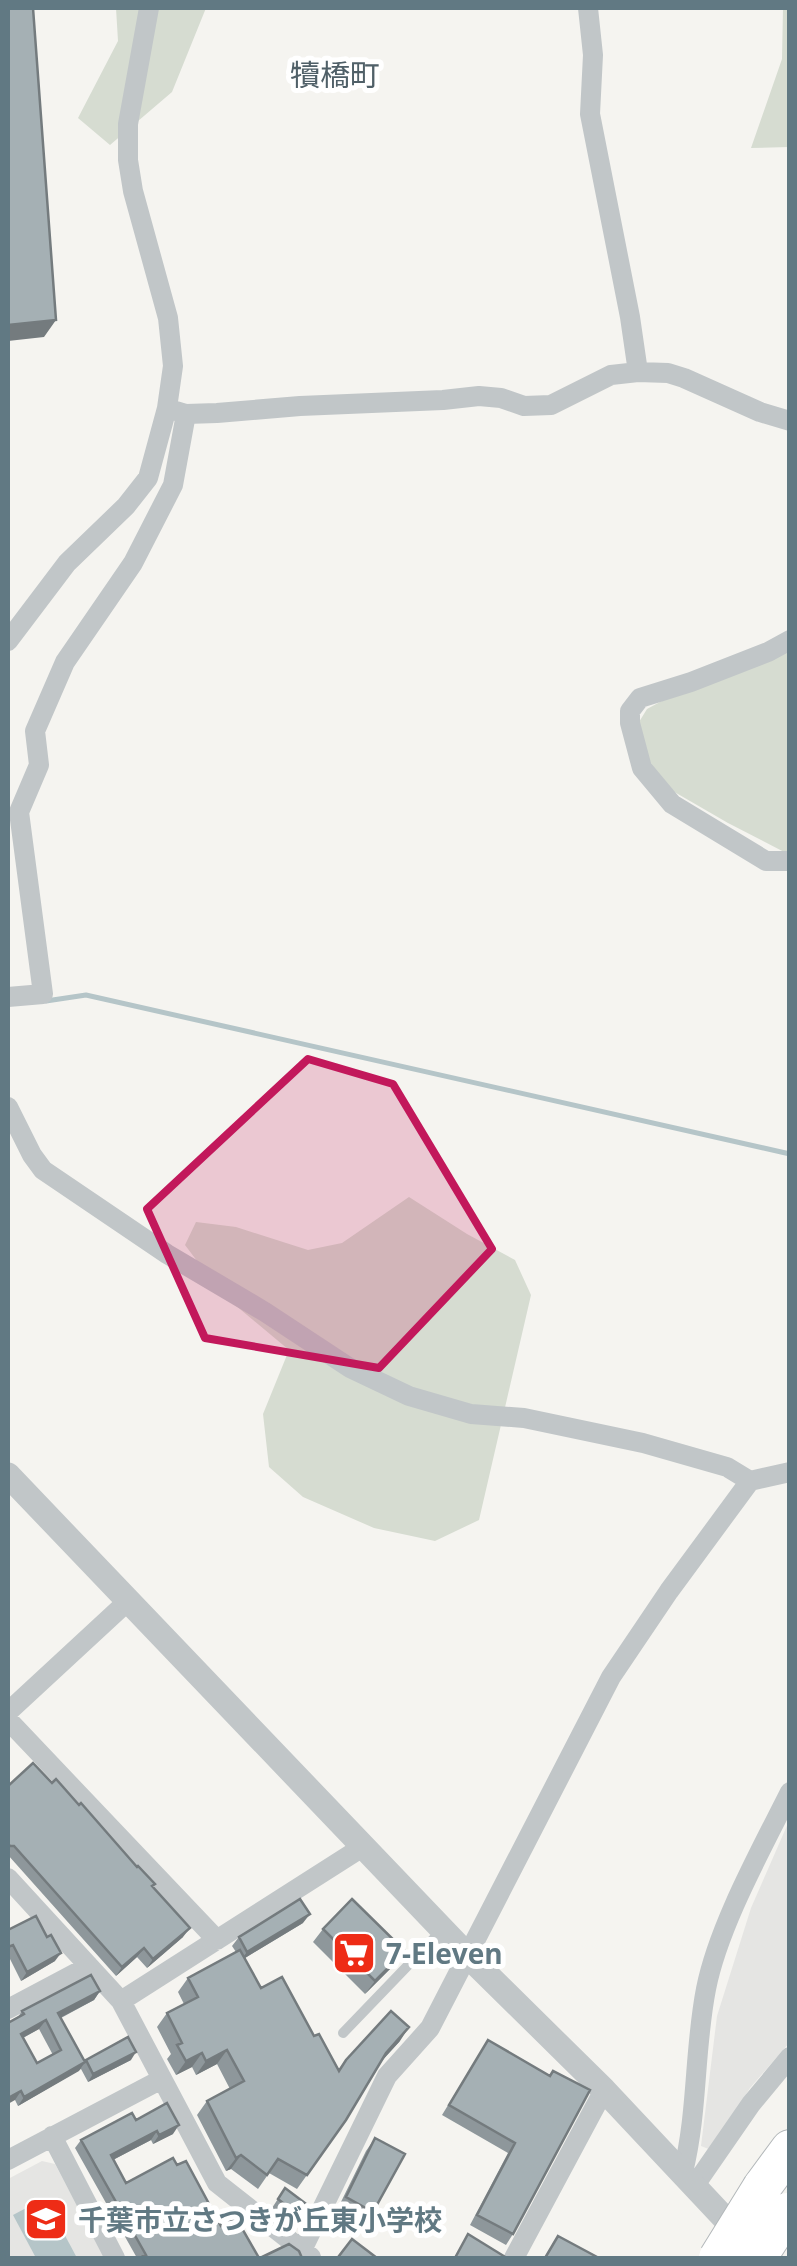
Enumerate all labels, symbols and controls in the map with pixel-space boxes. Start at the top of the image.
district label: 犢橋町 [290,54,380,95]
supermarket icon: 7-Eleven [331,1930,377,1976]
place label: 7-Eleven [386,1934,503,1972]
school or university icon: 千葉市立さつきが丘東小学校 [23,2196,69,2242]
place label: 千葉市立さつきが丘東小学校 [78,2200,442,2238]

